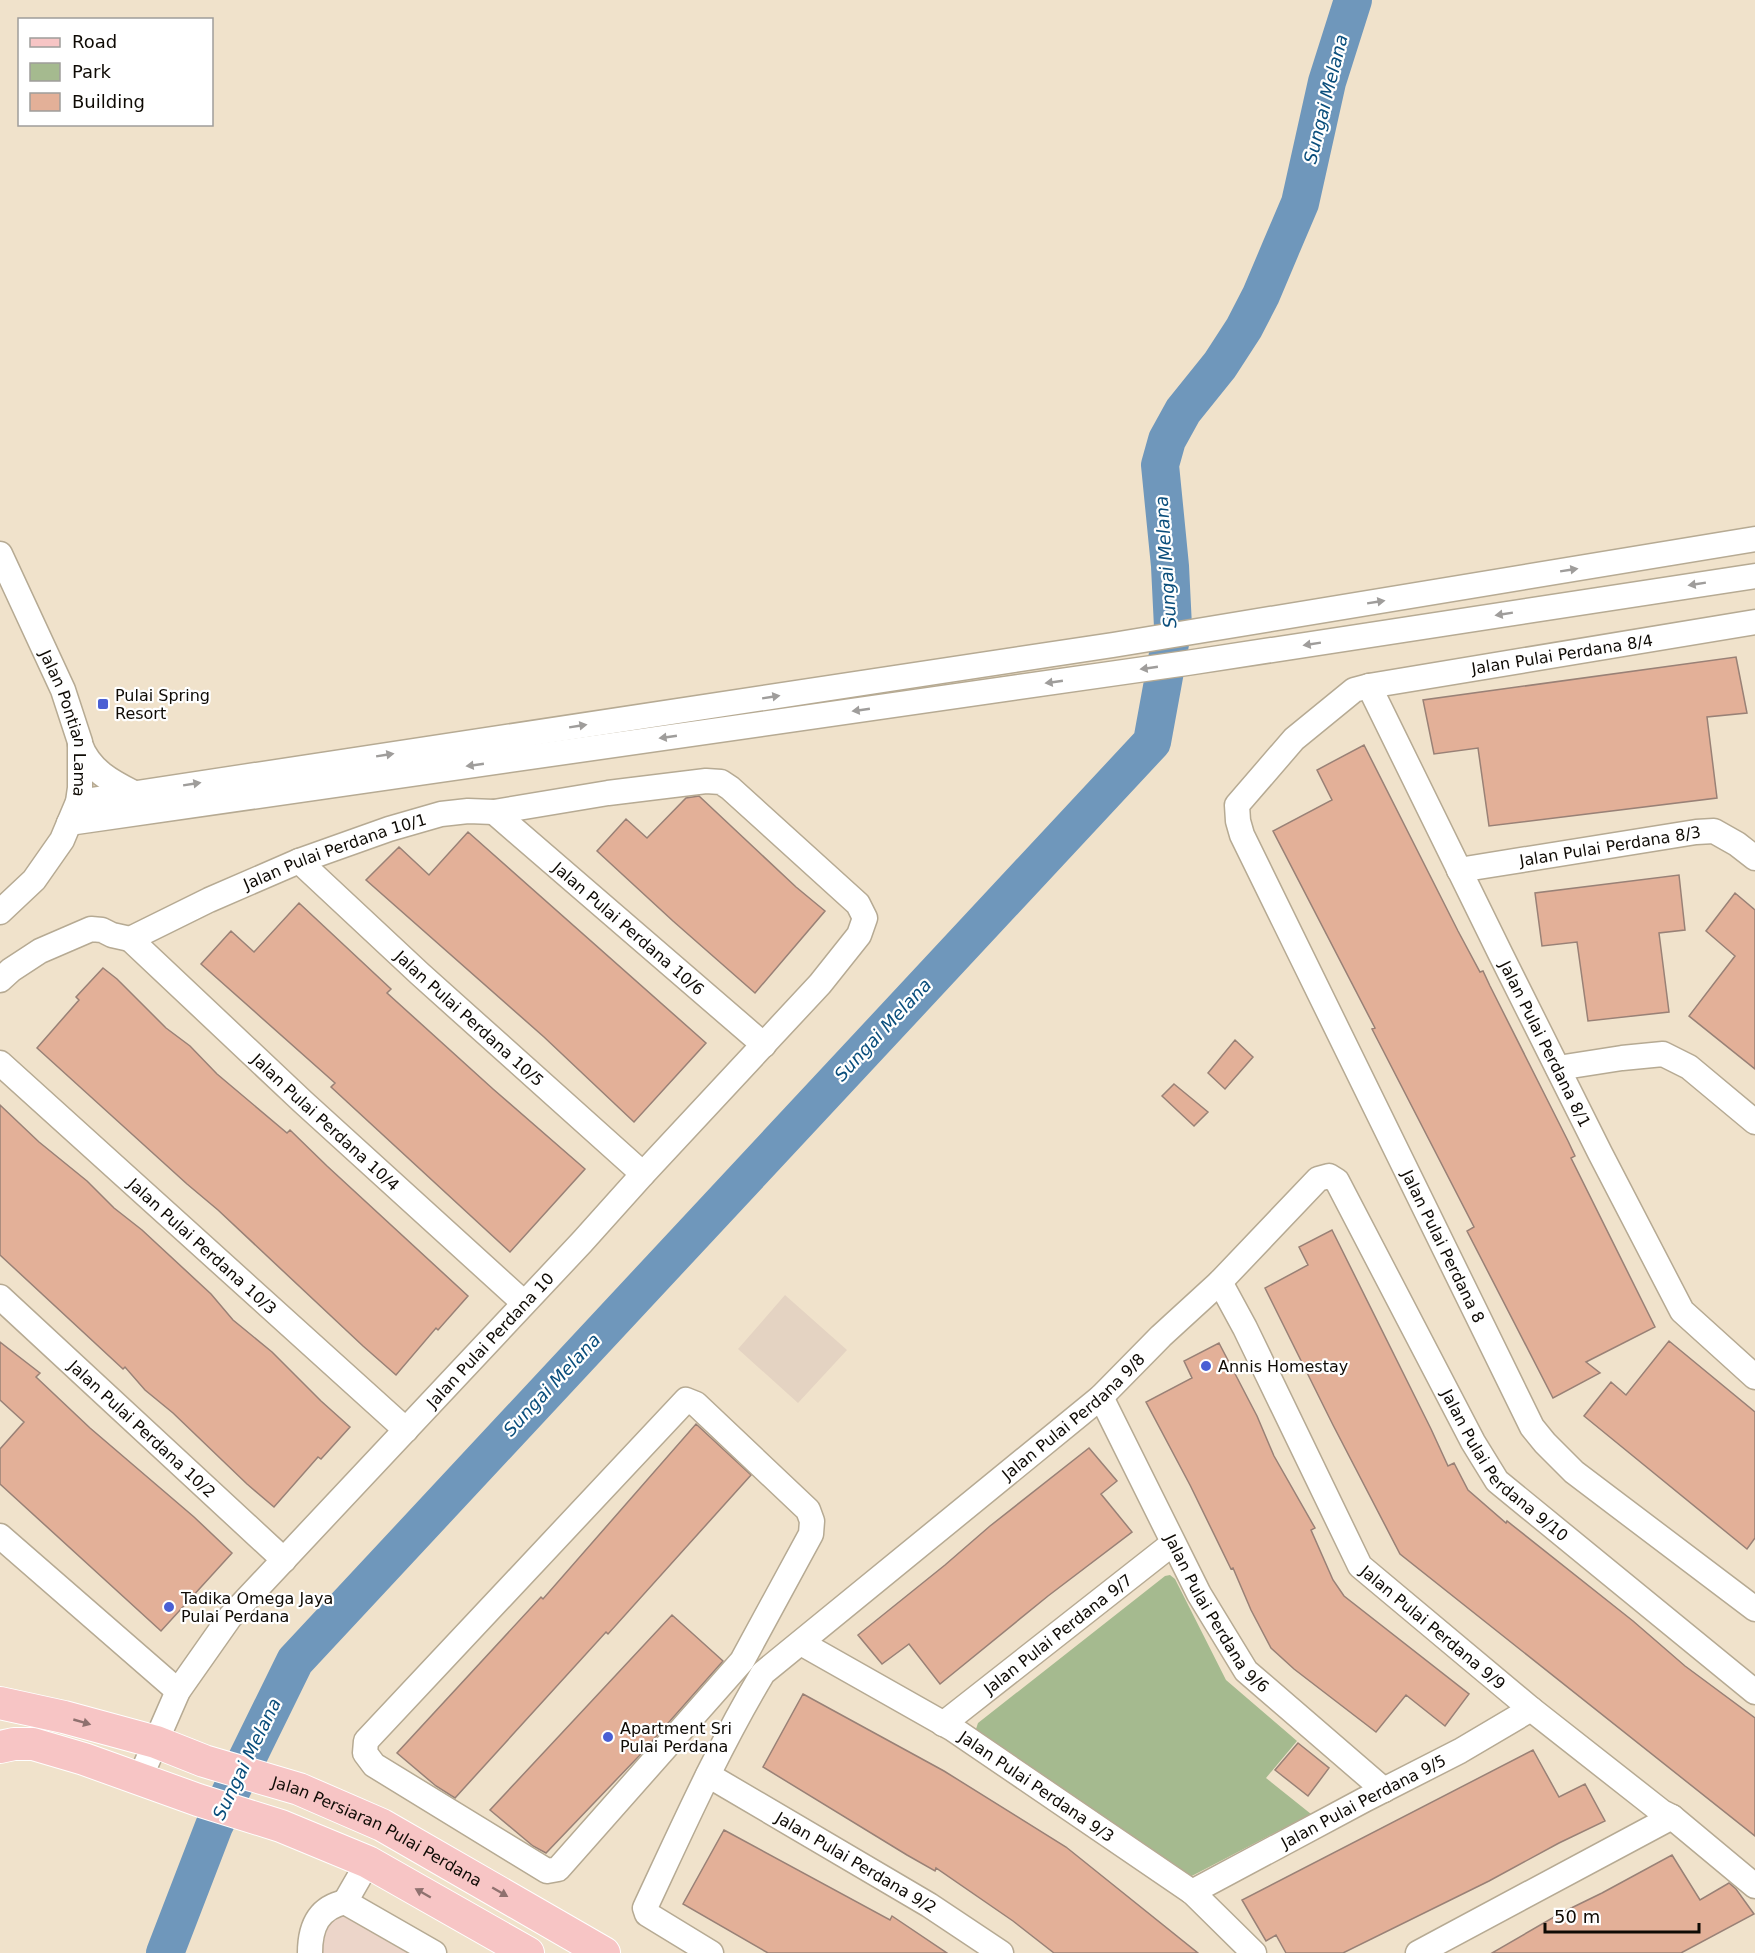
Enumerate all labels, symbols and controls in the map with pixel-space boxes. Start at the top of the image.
legend [18,18,213,126]
text: Road [72,31,117,52]
water label: Sungai Melana [1299,32,1352,166]
text: Park [72,61,111,82]
text: Building [72,91,145,112]
water label: Sungai Melana [1150,495,1181,629]
one-way arrow [1559,565,1578,574]
one-way arrow [1688,580,1707,589]
one-way arrow [1367,597,1386,606]
one-way arrow [1495,610,1514,619]
street label: Jalan Pulai Perdana 8/4 [1469,631,1654,678]
one-way arrow [1302,639,1321,648]
street label: Jalan Pontian Lama [35,646,89,798]
one-way arrow [1140,664,1159,673]
one-way arrow [1044,677,1063,686]
place label: Pulai Spring Resort [115,686,210,723]
one-way arrow [761,692,780,701]
marker: Pulai Spring Resort [96,697,110,711]
one-way arrow [851,705,870,714]
one-way arrow [569,721,588,730]
one-way arrow [658,733,677,742]
one-way arrow [376,750,395,759]
one-way arrow [465,760,484,770]
one-way arrow [183,779,202,788]
street label: Jalan Pulai Perdana 10/1 [240,810,429,894]
street label: Jalan Pulai Perdana 8/3 [1517,822,1702,870]
street label: Jalan Pulai Perdana 10/6 [548,858,708,999]
street label: Jalan Pulai Perdana 10/5 [390,946,548,1090]
street label: Jalan Pulai Perdana 8/1 [1495,957,1594,1130]
water label: Sungai Melana [830,974,935,1085]
street label: Jalan Pulai Perdana 10/4 [247,1049,403,1195]
street label: Jalan Pulai Perdana 8 [1397,1166,1488,1326]
street label: Jalan Pulai Perdana 10/3 [123,1174,280,1318]
street label: Jalan Pulai Perdana 10 [422,1269,558,1413]
water label: Sungai Melana [499,1329,604,1440]
street label: Jalan Pulai Perdana 9/8 [997,1349,1149,1485]
street label: Jalan Pulai Perdana 10/2 [64,1356,219,1502]
place label: Annis Homestay [1218,1357,1348,1376]
marker: Annis Homestay [1199,1359,1213,1373]
street label: Jalan Pulai Perdana 9/10 [1437,1385,1572,1545]
street label: Jalan Pulai Perdana 9/6 [1160,1530,1273,1696]
street label: Jalan Pulai Perdana 9/9 [1356,1561,1509,1694]
street label: Jalan Pulai Perdana 9/7 [979,1570,1136,1699]
place label: Tadika Omega Jaya Pulai Perdana [180,1589,333,1626]
marker: Tadika Omega Jaya Pulai Perdana [162,1600,176,1614]
water label: Sungai Melana [208,1695,285,1823]
one-way arrow [72,1717,91,1727]
place label: Apartment Sri Pulai Perdana [620,1719,732,1756]
street label: Jalan Pulai Perdana 9/3 [955,1726,1118,1846]
marker: Apartment Sri Pulai Perdana [601,1730,615,1744]
street label: Jalan Pulai Perdana 9/5 [1277,1751,1449,1853]
street label: Jalan Persiaran Pulai Perdana [269,1772,485,1891]
street label: Jalan Pulai Perdana 9/2 [771,1807,940,1917]
one-way arrow [491,1887,508,1897]
one-way arrow [414,1888,431,1898]
scale bar [1545,1896,1700,1934]
text: 50 m [1554,1906,1600,1927]

